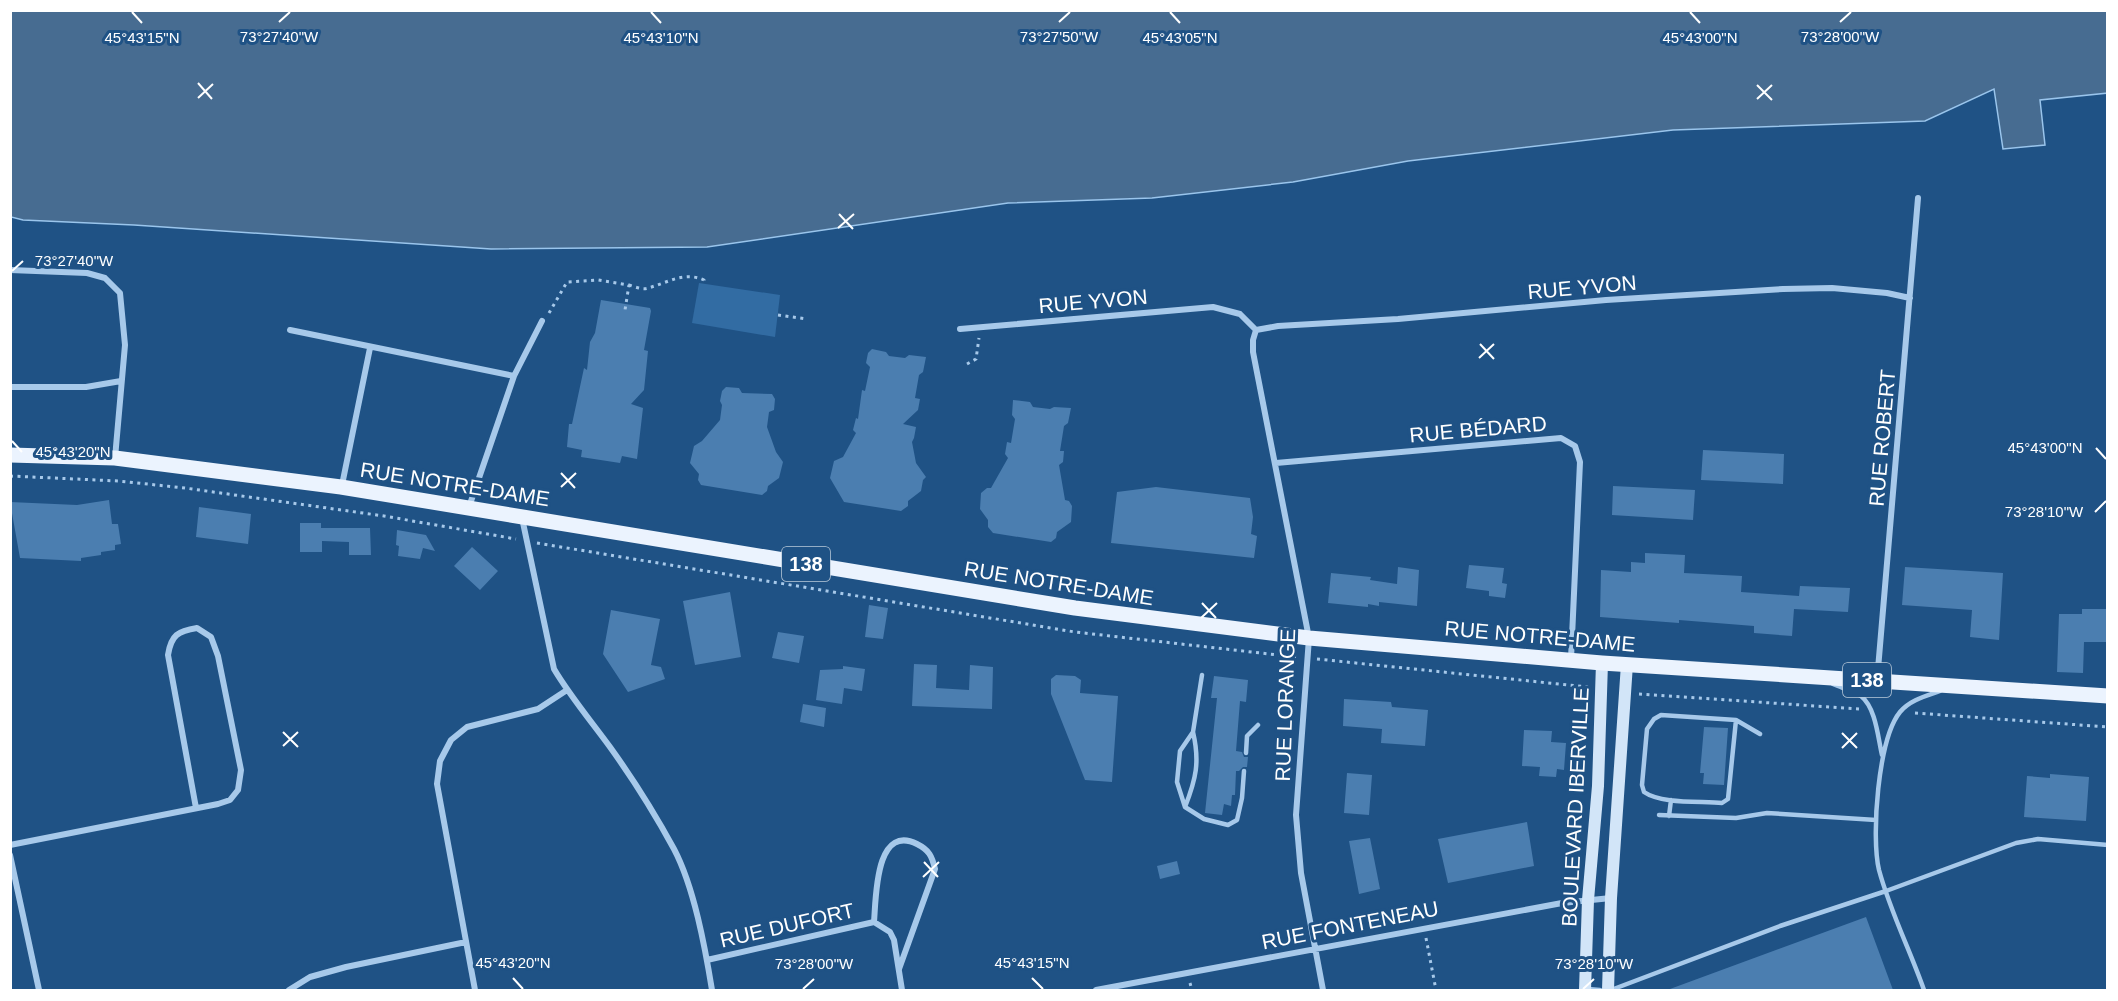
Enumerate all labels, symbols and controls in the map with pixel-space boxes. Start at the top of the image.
text: 73°27'40"W [240,28,319,45]
text: 73°27'50"W [1020,28,1099,45]
text: 73°28'00"W [1801,28,1880,45]
text: 45°43'15"N [104,29,180,46]
text: 45°43'10"N [623,29,699,46]
text: 45°43'05"N [1142,29,1218,46]
text: 45°43'00"N [1662,29,1738,46]
text: 73°27'40"W [35,252,114,269]
street label: RUE YVON [1527,271,1637,303]
street label: RUE YVON [1038,285,1148,317]
street label: RUE ROBERT [1865,368,1899,507]
street label: RUE BÉDARD [1408,412,1548,446]
text: 45°43'00"N [2007,439,2083,456]
text: 45°43'20"N [35,443,111,460]
street label: RUE NOTRE-DAME [359,458,551,510]
text: 73°28'10"W [2005,503,2084,520]
road number: 138 [782,547,830,581]
street label: RUE NOTRE-DAME [963,557,1155,609]
street label: RUE NOTRE-DAME [1444,616,1636,656]
street label: RUE LORANGE [1271,628,1299,782]
road number: 138 [1843,663,1891,697]
street label: BOULEVARD IBERVILLE [1557,687,1593,927]
street label: RUE FONTENEAU [1260,897,1440,953]
street label: RUE DUFORT [718,898,857,952]
text: 45°43'20"N [475,954,551,971]
text: 45°43'15"N [994,954,1070,971]
text: 73°28'00"W [775,955,854,972]
text: 73°28'10"W [1555,955,1634,972]

